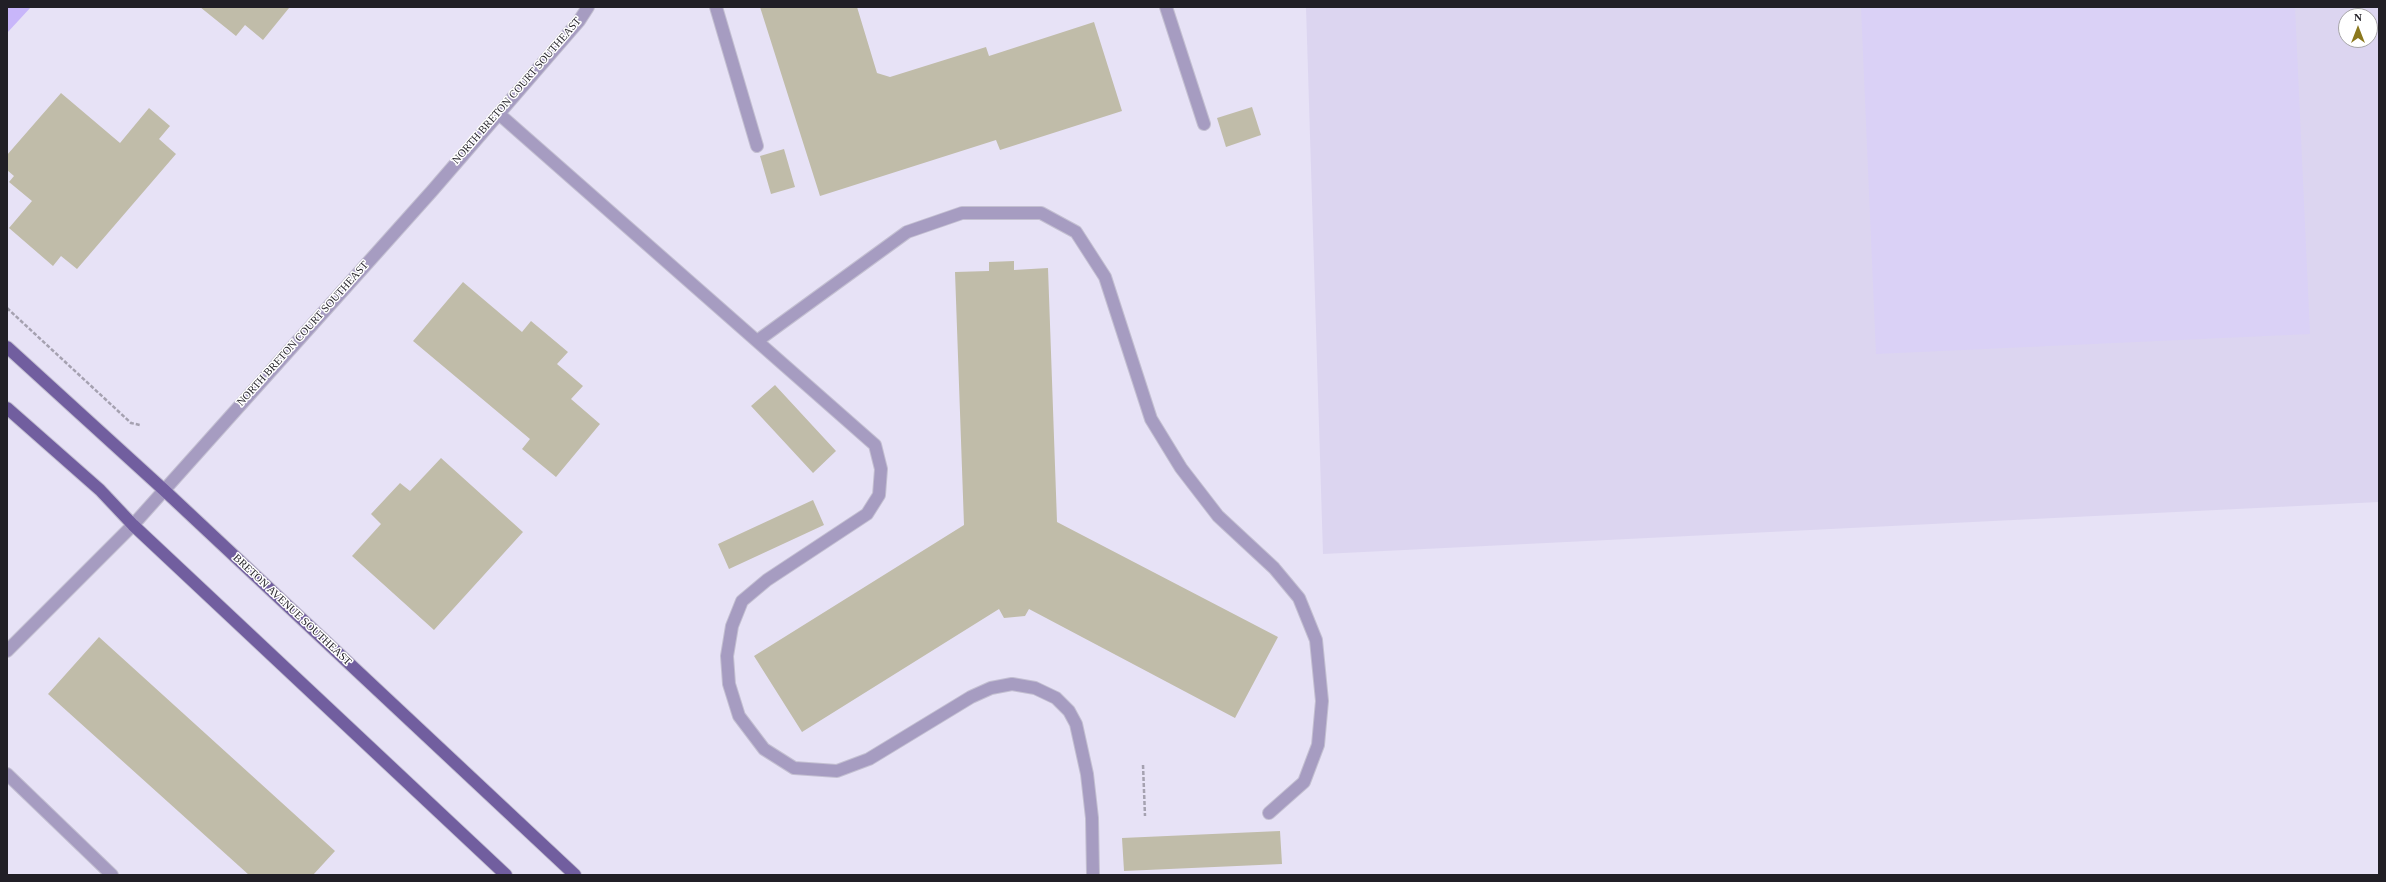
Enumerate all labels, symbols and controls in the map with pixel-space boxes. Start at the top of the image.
north arrow [2338,8,2378,48]
text: N [2354,11,2362,23]
street label: NORTH BRETON COURT SOUTHEAST [450,15,584,167]
street label: NORTH BRETON COURT SOUTHEAST [235,259,371,409]
street label: BRETON AVENUE SOUTHEAST [230,552,354,668]

